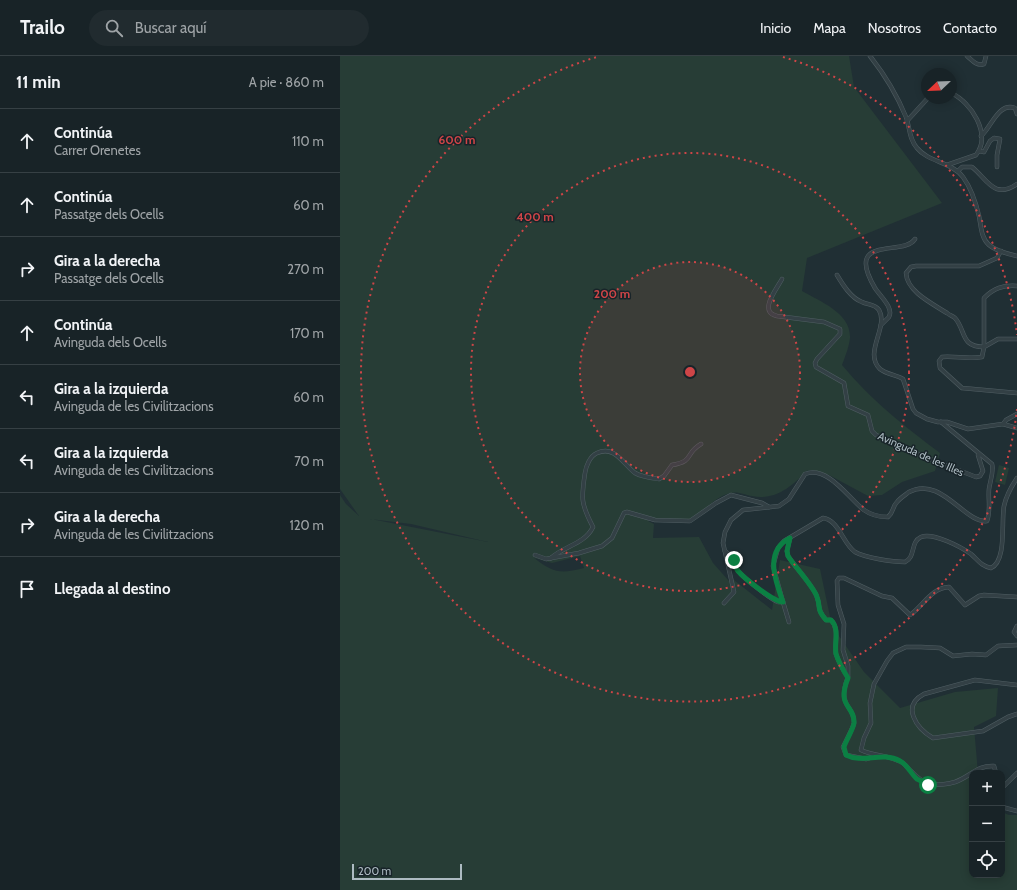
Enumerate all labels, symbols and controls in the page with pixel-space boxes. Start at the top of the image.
search box [89,10,369,46]
text: Trailo [20,16,65,39]
icon: search [103,17,125,39]
text: Buscar aquí [135,19,207,37]
text: Inicio [760,19,791,37]
text: Mapa [813,19,846,37]
text: Nosotros [868,19,921,37]
text: Contacto [943,19,997,37]
north arrow [921,68,957,104]
text: 11 min [16,72,61,92]
text: A pie · 860 m [249,74,324,90]
text: Continúa [54,124,112,142]
icon: ahead [16,130,38,152]
text: 600 m [439,132,475,147]
text: 110 m [292,133,324,149]
text: Carrer Orenetes [54,142,141,158]
text: Continúa [54,188,112,206]
icon: ahead [16,194,38,216]
text: 60 m [293,197,324,213]
text: Passatge dels Ocells [54,206,164,222]
text: 400 m [516,209,554,224]
text: Gira a la derecha [54,252,160,270]
icon: right [16,258,38,280]
text: 270 m [287,261,324,277]
text: Passatge dels Ocells [54,270,164,286]
text: 200 m [594,286,630,301]
text: Continúa [54,316,112,334]
icon: ahead [16,322,38,344]
text: 170 m [290,325,324,341]
text: Avinguda dels Ocells [54,334,167,350]
centre of rings [683,365,697,379]
text: Gira a la izquierda [54,380,168,398]
icon: left [16,386,38,408]
text: 60 m [293,389,324,405]
text: Avinguda de les Civilitzacions [54,398,214,414]
street label: Avinguda de les Illes [876,429,967,479]
text: Gira a la izquierda [54,444,168,462]
icon: left [16,450,38,472]
text: 70 m [294,453,324,469]
text: Avinguda de les Civilitzacions [54,462,214,478]
text: Gira a la derecha [54,508,160,526]
icon: right [16,514,38,536]
text: 120 m [290,517,324,533]
text: Avinguda de les Civilitzacions [54,526,214,542]
route end [725,551,743,569]
icon: arrive [16,578,38,600]
text: Llegada al destino [54,580,170,598]
map controls [969,770,1005,878]
button: + [969,770,1005,806]
route start [919,776,937,794]
button: − [969,806,1005,842]
button: locate [969,842,1005,878]
scale bar [352,862,462,881]
text: 200 m [358,864,391,878]

